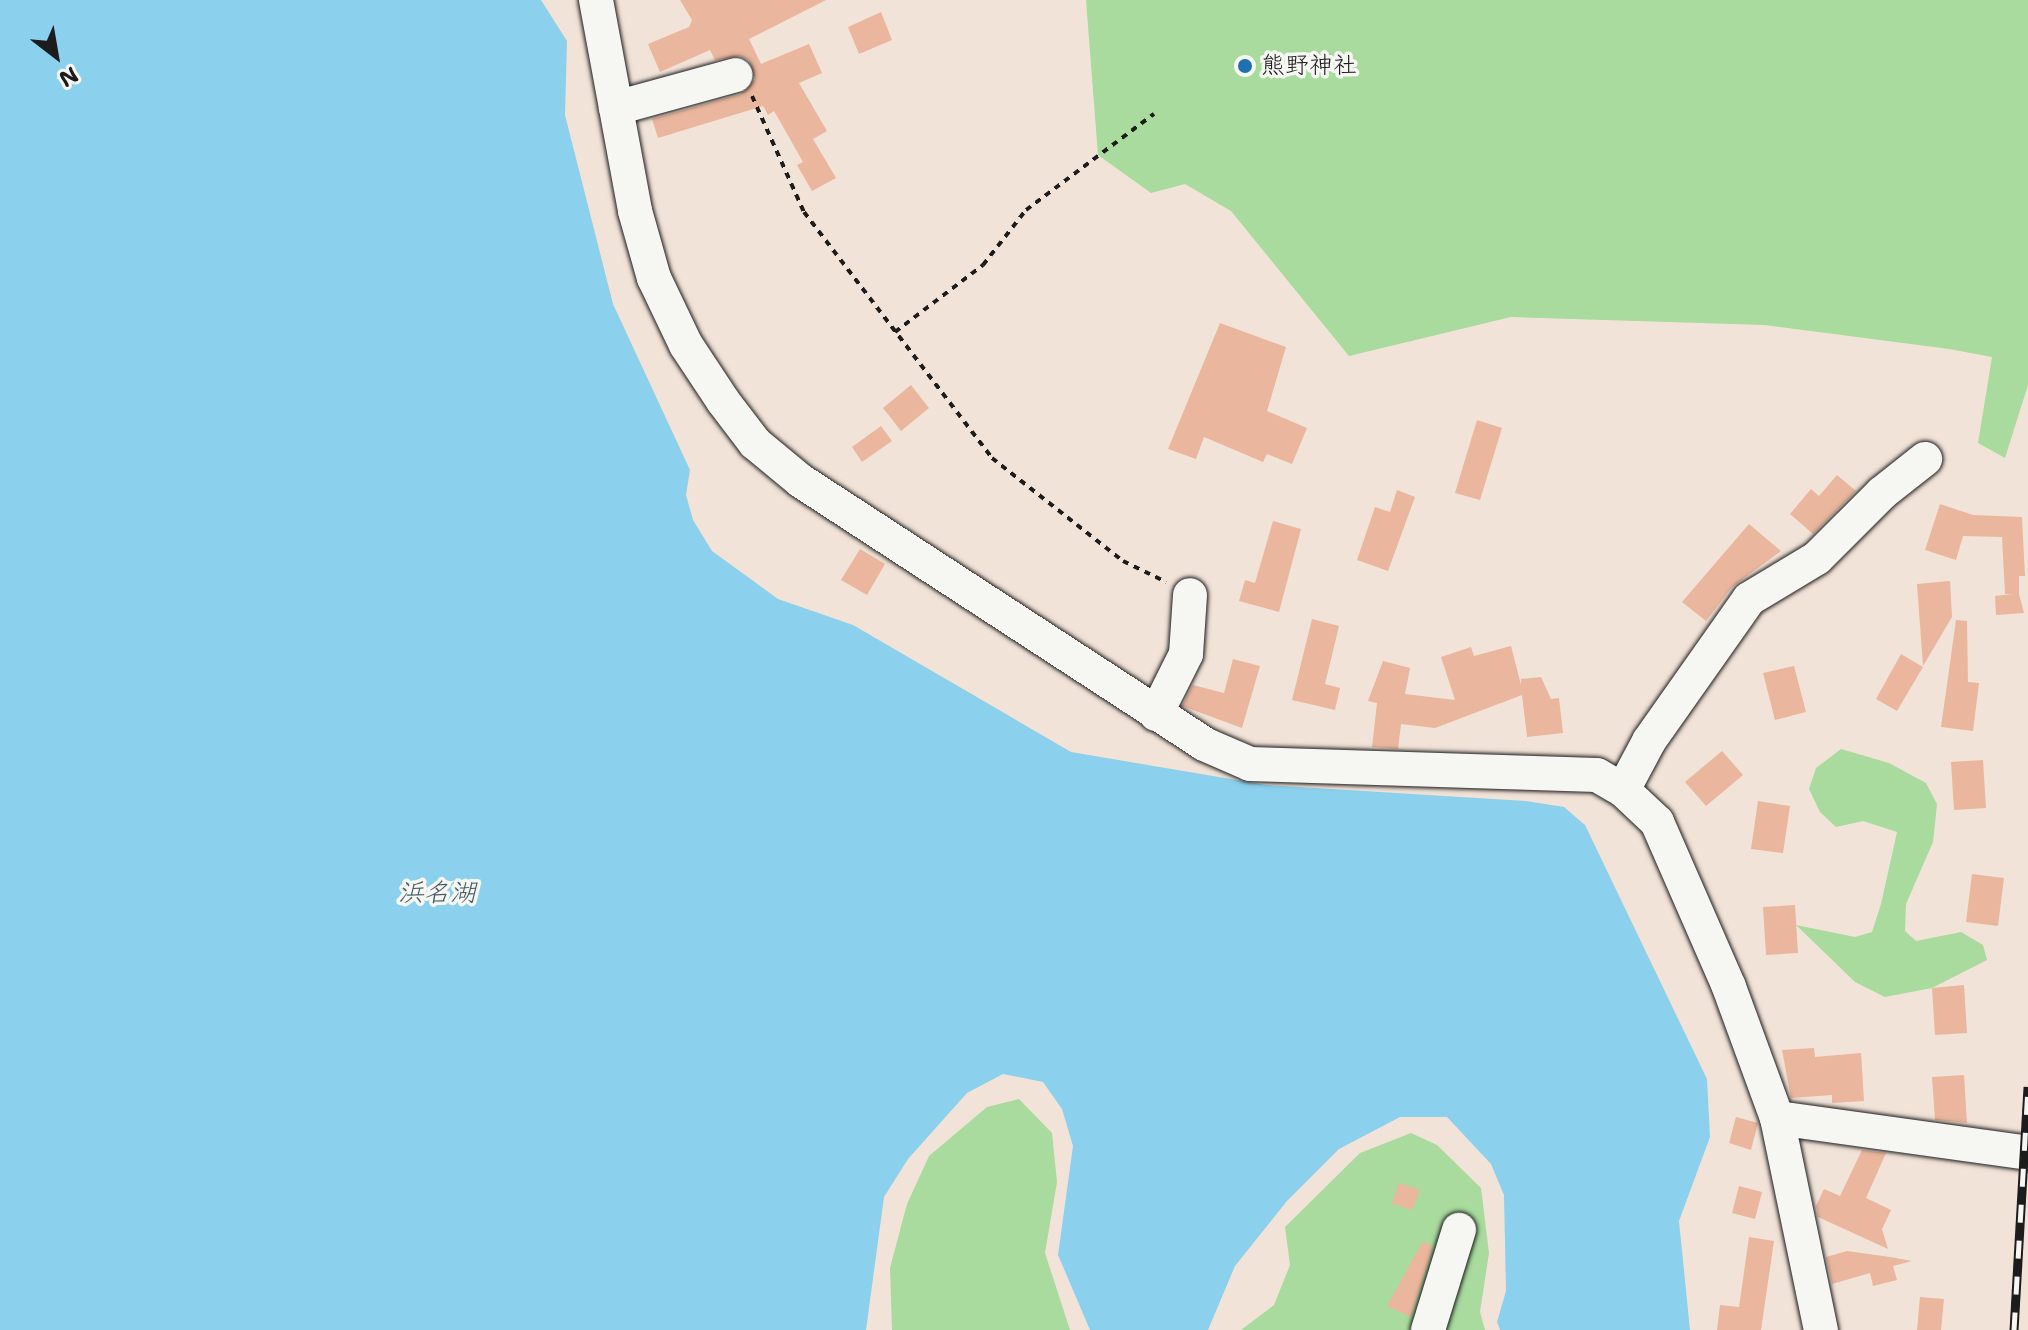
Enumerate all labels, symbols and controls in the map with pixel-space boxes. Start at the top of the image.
north arrow [16,16,96,96]
place label: 熊野神社 [1261,52,1357,80]
marker: 熊野神社 [1236,57,1254,75]
text: N [54,60,84,94]
water label: 浜名湖 [398,876,476,908]

